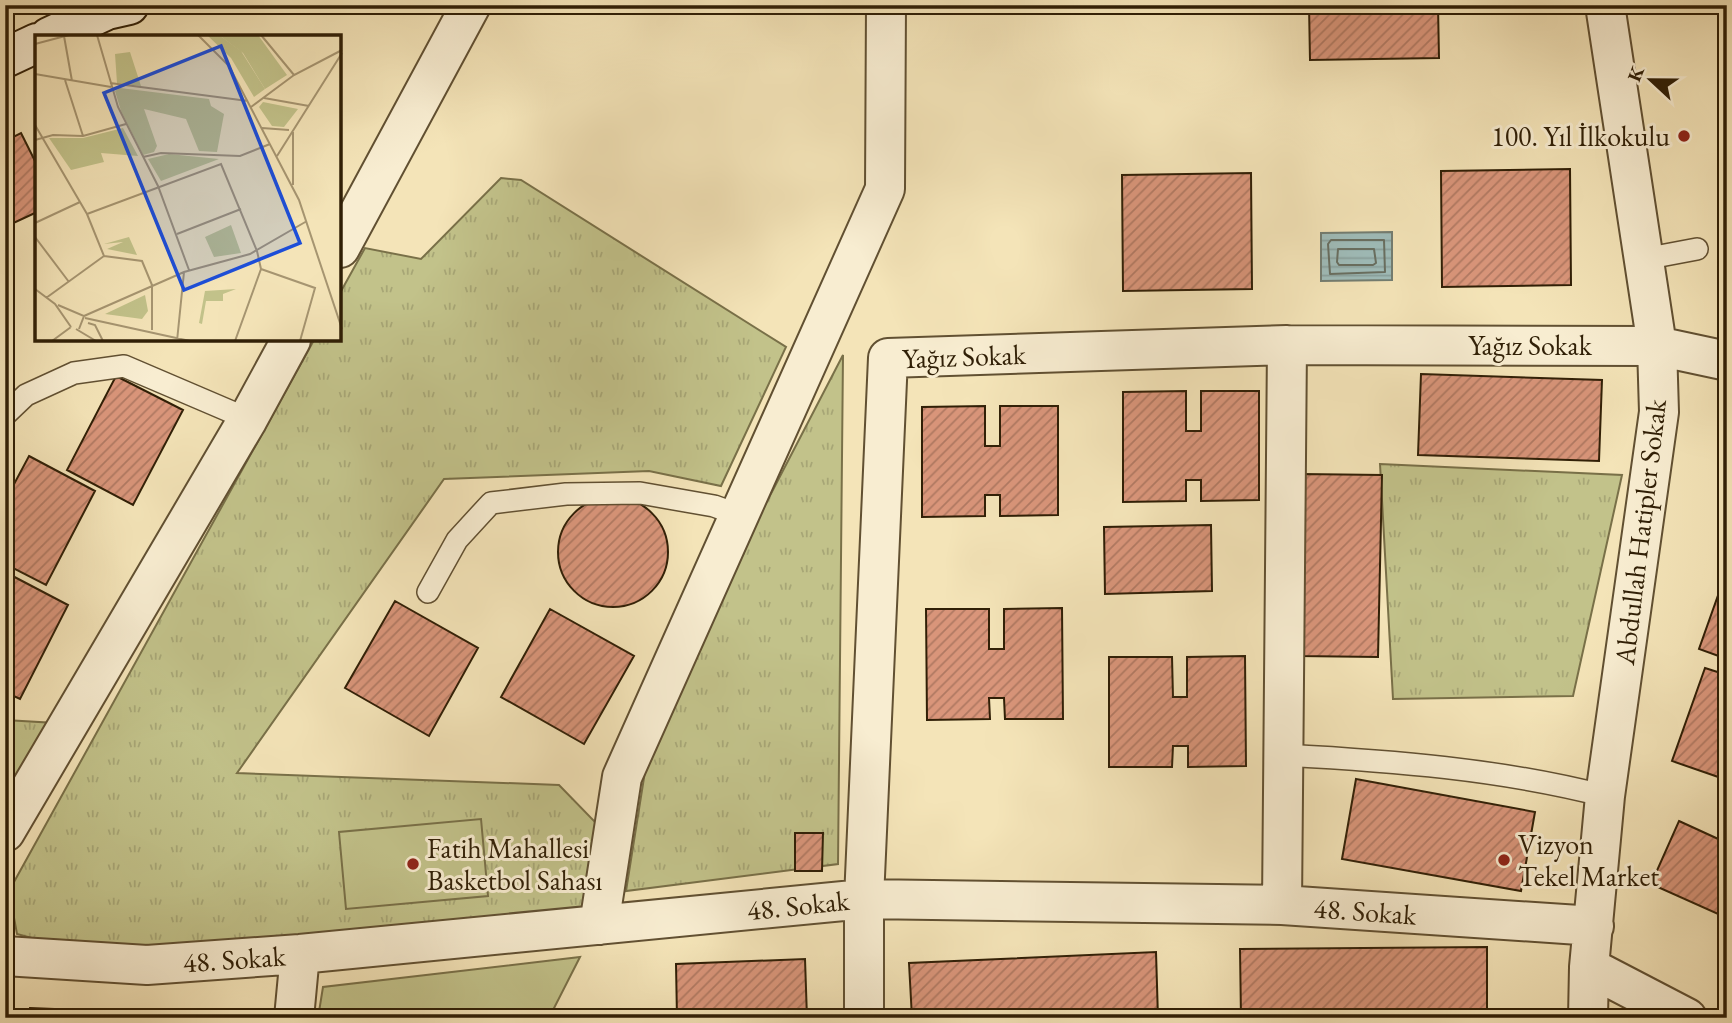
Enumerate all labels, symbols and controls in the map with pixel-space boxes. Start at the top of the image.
inset map [35,35,341,341]
north arrow [1616,46,1686,116]
text: K [1621,62,1650,85]
place label: 100. Yıl İlkokulu [1491,118,1670,154]
marker: 100. Yıl İlkokulu [1676,128,1692,144]
street label: Yağız Sokak [1468,327,1593,363]
street label: Yağız Sokak [902,336,1027,376]
street label: Abdullah Hatipler Sokak [1606,396,1674,668]
place label: Vizyon Tekel Market [1518,826,1659,894]
place label: Fatih Mahallesi Basketbol Sahası [427,830,603,898]
marker: Vizyon Tekel Market [1496,852,1512,868]
marker: Fatih Mahallesi Basketbol Sahası [405,856,421,872]
street label: 48. Sokak [745,882,852,928]
street label: 48. Sokak [1312,889,1418,933]
street label: 48. Sokak [181,937,287,981]

